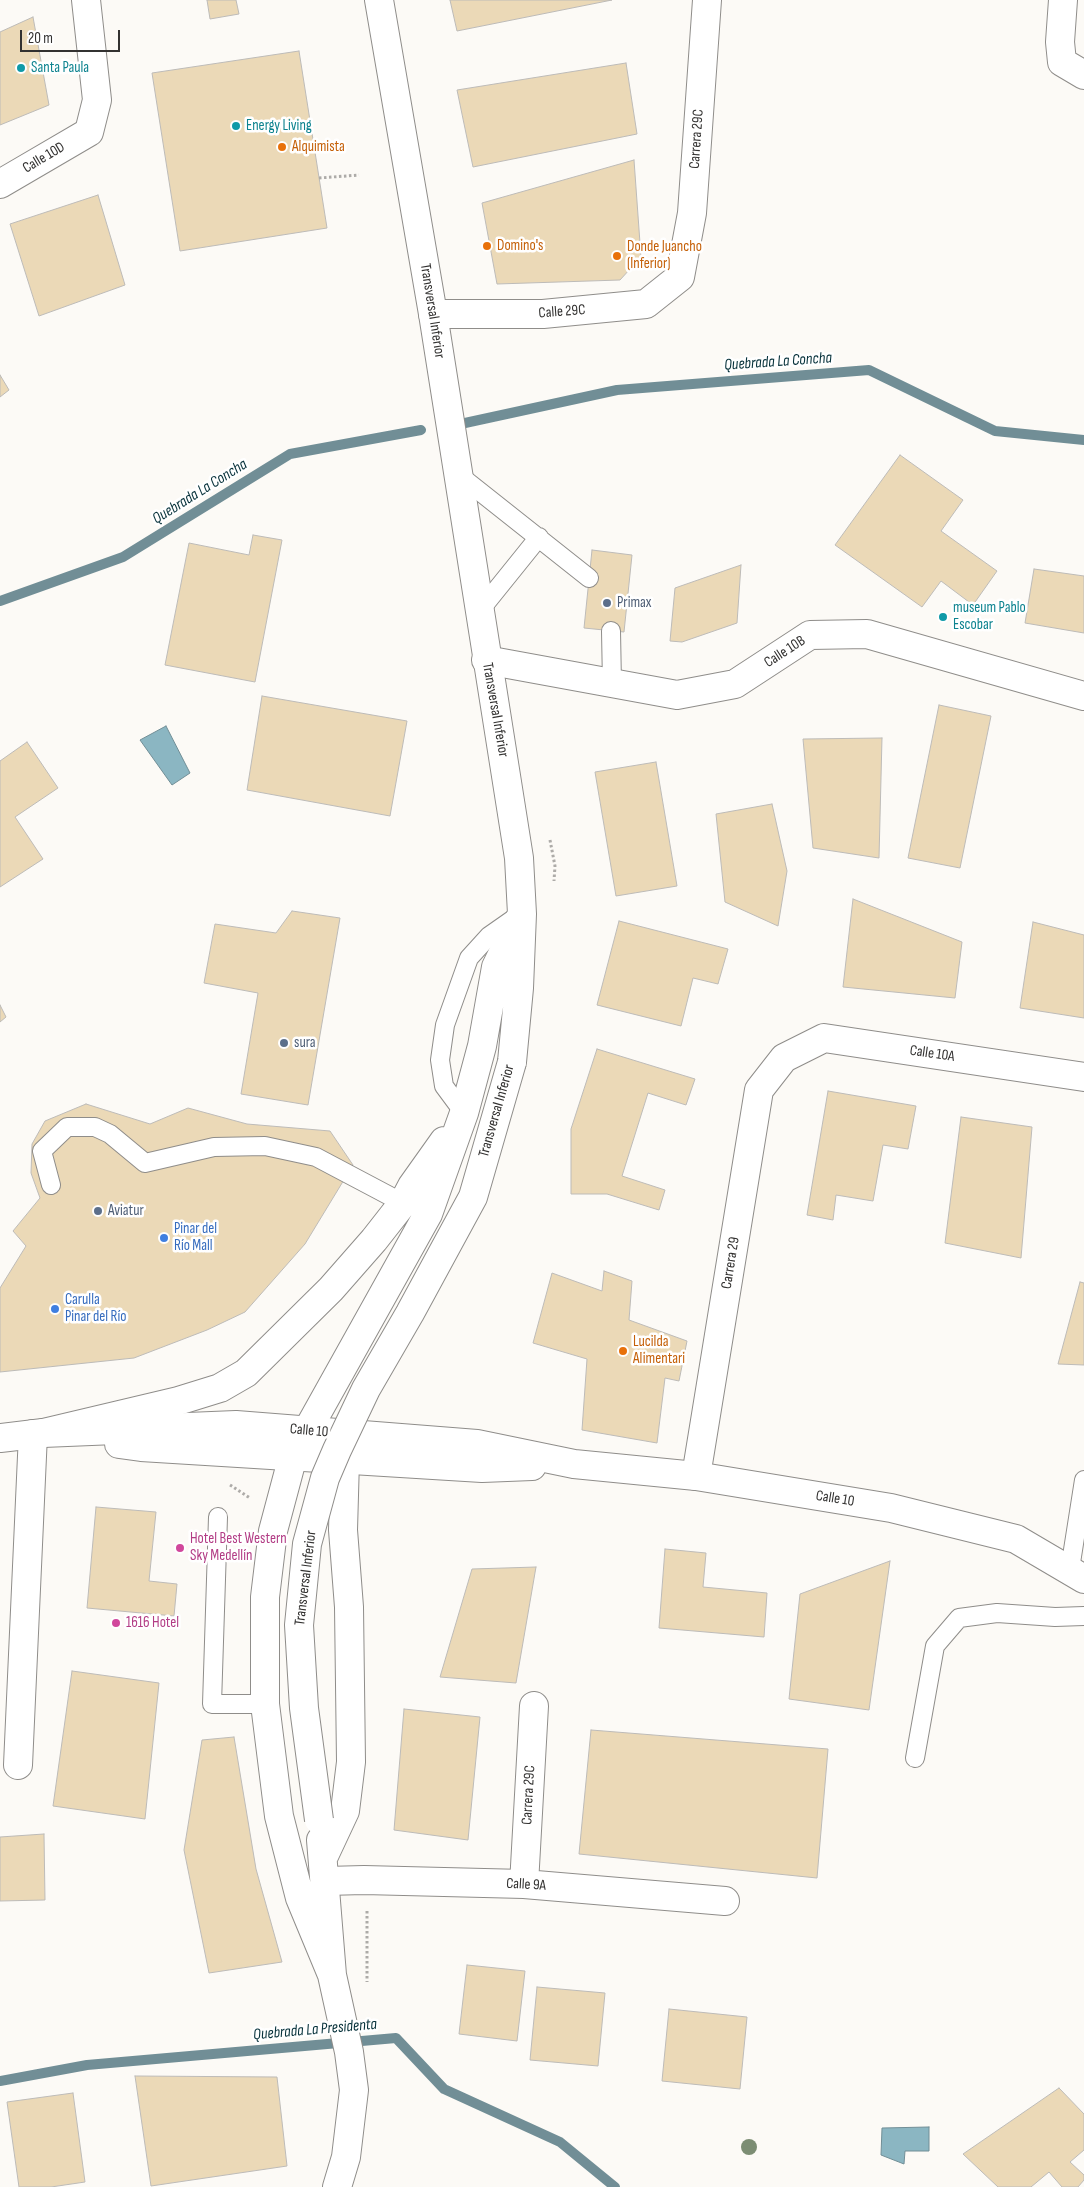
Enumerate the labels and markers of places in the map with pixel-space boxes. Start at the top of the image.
place label: Santa Paula [31,59,89,77]
marker: Santa Paula [15,62,27,74]
place label: Energy Living [246,117,312,135]
marker: Energy Living [230,120,242,132]
place label: Alquimista [292,138,345,156]
marker: Alquimista [276,141,288,153]
place label: Domino's [497,237,543,255]
place label: Donde Juancho (Inferior) [627,238,702,273]
marker: Domino's [481,240,493,252]
marker: Donde Juancho (Inferior) [611,250,623,262]
place label: Primax [617,594,651,612]
marker: Primax [601,597,613,609]
place label: museum Pablo Escobar [953,599,1026,634]
marker: museum Pablo Escobar [937,611,949,623]
place label: sura [294,1034,315,1052]
marker: sura [278,1037,290,1049]
place label: Aviatur [108,1202,144,1220]
marker: Aviatur [92,1205,104,1217]
place label: Pinar del Río Mall [174,1220,217,1255]
marker: Pinar del Río Mall [158,1232,170,1244]
place label: Carulla Pinar del Río [65,1291,126,1326]
marker: Carulla Pinar del Río [49,1303,61,1315]
place label: Lucilda Alimentari [633,1333,685,1368]
marker: Lucilda Alimentari [617,1345,629,1357]
place label: Hotel Best Western Sky Medellín [190,1530,287,1565]
marker: Hotel Best Western Sky Medellín [174,1542,186,1554]
place label: 1616 Hotel [126,1614,179,1632]
marker: 1616 Hotel [110,1617,122,1629]

